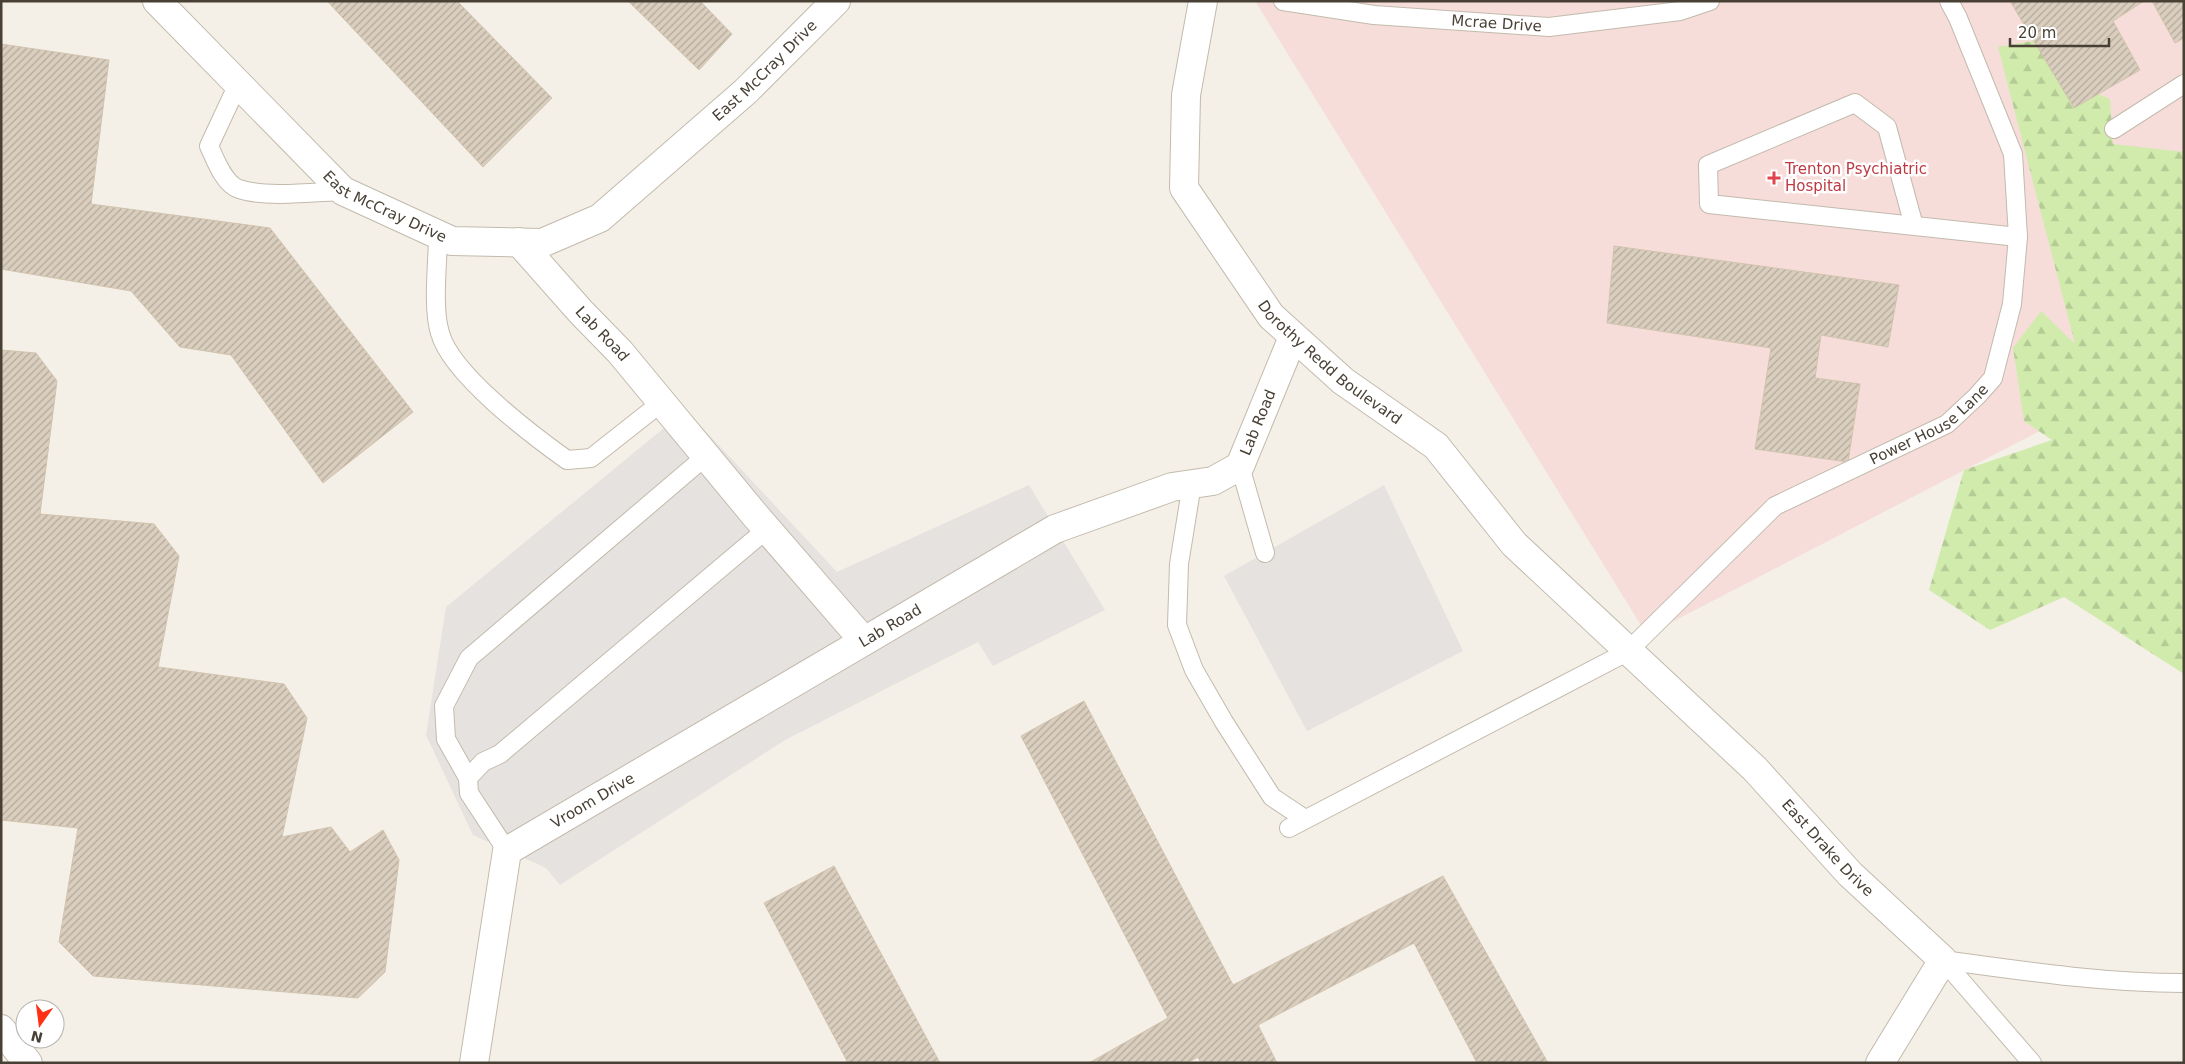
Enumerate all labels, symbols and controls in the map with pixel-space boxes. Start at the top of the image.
street label: Mcrae Drive [1451,11,1542,35]
scale bar [2010,15,2109,47]
street label: East McCray Drive [709,16,821,125]
text: 20 m [2018,24,2056,42]
place label: Trenton Psychiatric Hospital [1784,160,1927,195]
street label: East McCray Drive [319,167,450,246]
marker: Trenton Psychiatric Hospital [1767,171,1781,185]
street label: Dorothy Redd Boulevard [1254,297,1405,428]
street label: Lab Road [571,303,633,365]
street label: Power House Lane [1867,381,1992,469]
street label: Lab Road [1236,387,1279,458]
street label: Lab Road [856,600,925,651]
street label: Vroom Drive [548,769,638,832]
street label: East Drake Drive [1778,796,1877,900]
north arrow [15,999,65,1049]
text: N [29,1027,44,1046]

